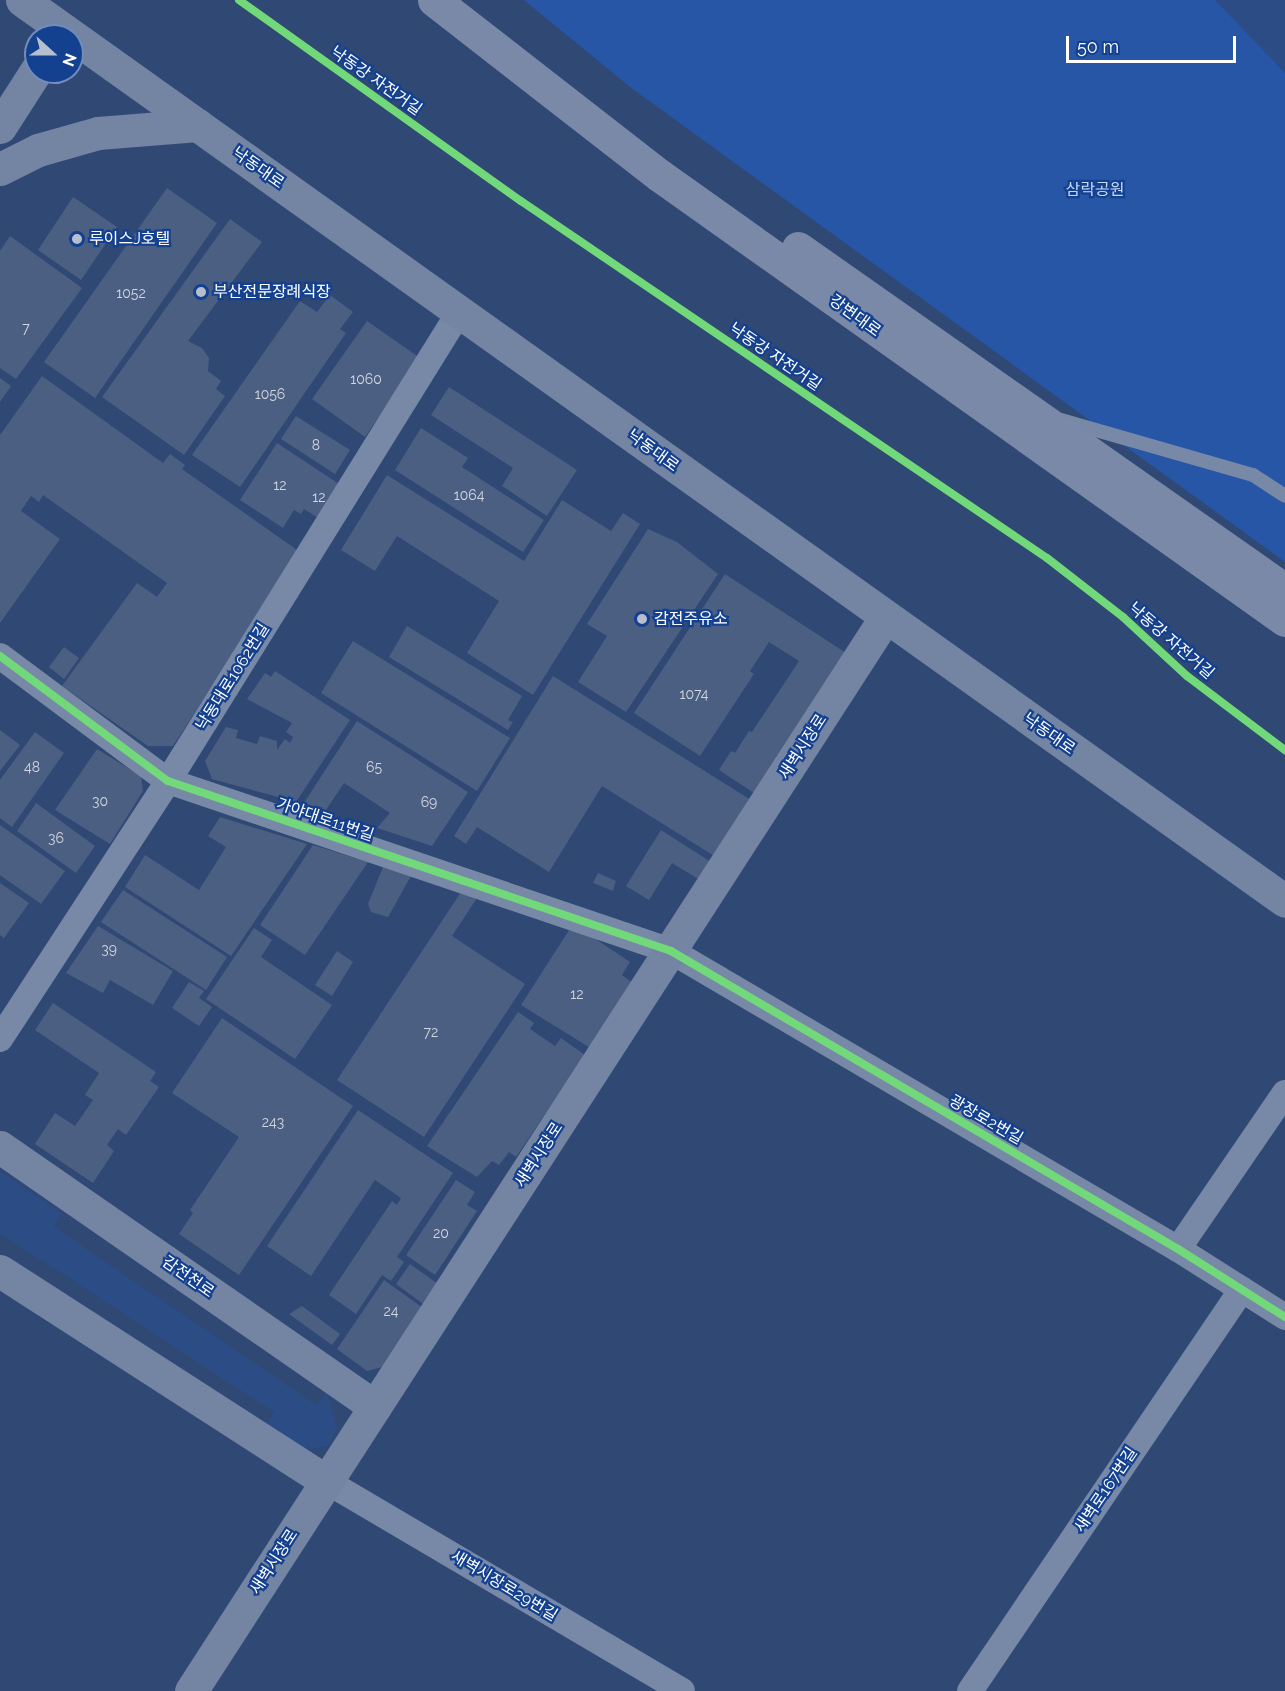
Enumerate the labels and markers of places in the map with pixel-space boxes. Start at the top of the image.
place label: 루이스J호텔 [89,229,170,249]
marker: 루이스J호텔 [70,232,84,246]
place label: 부산전문장례식장 [213,282,331,302]
marker: 부산전문장례식장 [194,285,208,299]
place label: 감전주유소 [654,609,728,629]
marker: 감전주유소 [635,612,649,626]

